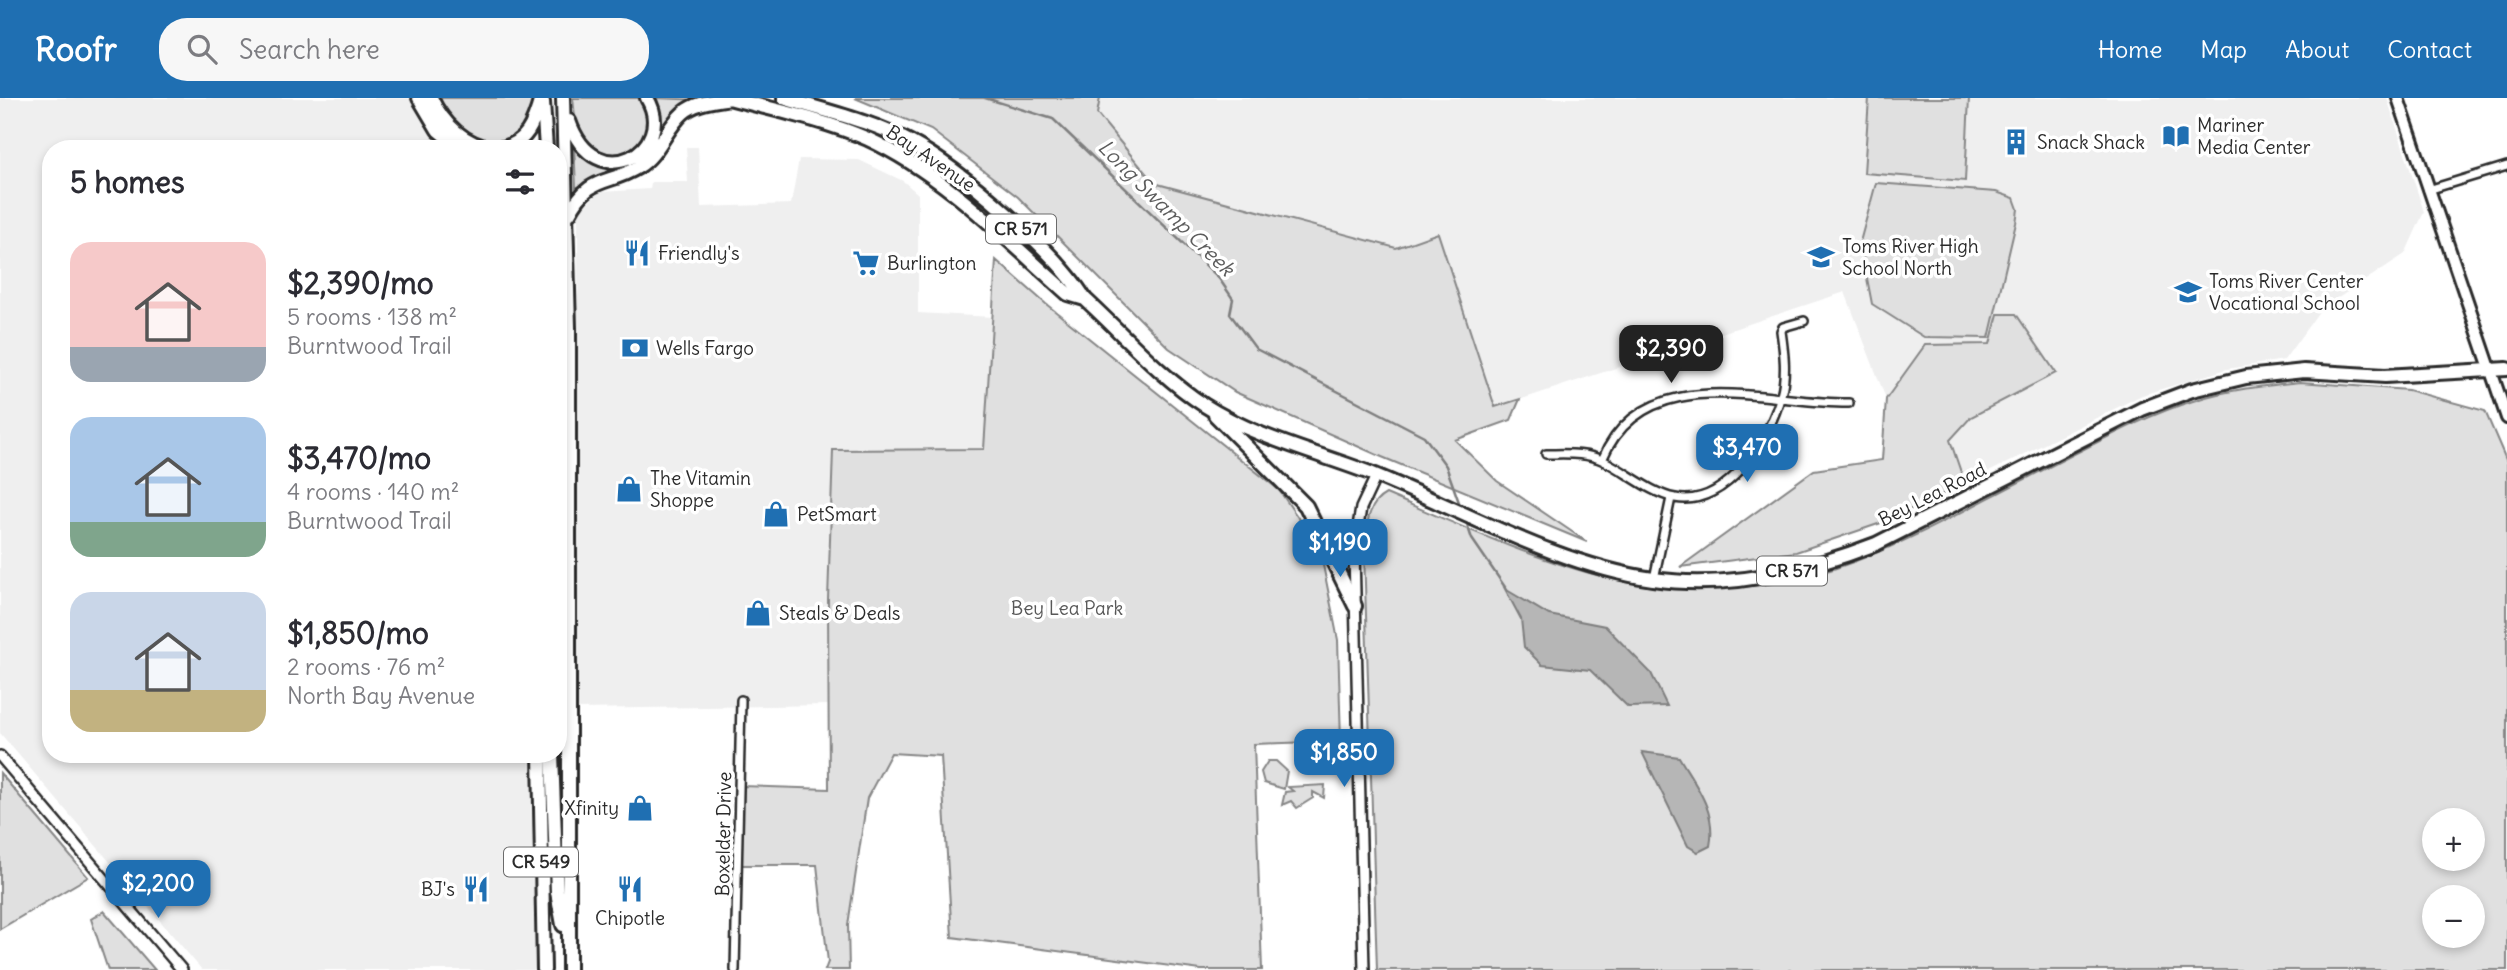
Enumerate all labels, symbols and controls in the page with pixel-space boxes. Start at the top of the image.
search box [159,18,649,81]
text: Roofr [35,28,117,70]
icon: search [183,30,221,68]
text: Search here [239,33,380,66]
text: Home [2098,34,2162,64]
text: Map [2200,34,2247,64]
text: About [2285,34,2349,64]
text: Contact [2387,34,2472,64]
place label: Mariner Media Center [2197,113,2311,159]
street label: Bay Avenue [882,119,980,197]
library icon: Mariner Media Center [2161,121,2191,151]
building icon: Snack Shack [2001,127,2031,157]
place label: Snack Shack [2037,130,2145,154]
water label: Long Swamp Creek [1092,134,1241,283]
text: 5 homes [70,163,185,201]
icon: filters [501,163,539,201]
road number: CR 571 [986,214,1056,244]
place label: Toms River High School North [1842,234,1979,280]
restaurant icon: Friendly's [622,238,652,268]
place label: Friendly's [658,241,740,265]
school or university icon: Toms River High School North [1806,242,1836,272]
supermarket icon: Burlington [851,248,881,278]
place label: Burlington [887,251,977,275]
text: $2,390/mo [287,264,434,302]
place label: Toms River Center Vocational School [2209,269,2364,315]
icon: home [126,270,210,354]
school or university icon: Toms River Center Vocational School [2173,277,2203,307]
text: 5 rooms · 138 m² [287,302,457,331]
pin: $2,390 [1614,326,1728,385]
text: Burntwood Trail [287,331,452,360]
bank icon: Wells Fargo [620,333,650,363]
text: $2,390 [1635,333,1707,362]
place label: Wells Fargo [656,336,754,360]
pin: $3,470 [1690,424,1804,484]
text: $3,470 [1712,432,1782,461]
text: $3,470/mo [287,439,431,477]
icon: home [126,445,210,529]
street label: Bey Lea Road [1874,457,1990,531]
place label: The Vitamin Shoppe [650,466,751,512]
shop icon: The Vitamin Shoppe [614,474,644,504]
text: 4 rooms · 140 m² [287,477,459,506]
shop icon: PetSmart [761,499,791,529]
place label: PetSmart [797,502,877,526]
text: Burntwood Trail [287,506,452,535]
pin: $1,190 [1283,519,1397,579]
text: $1,190 [1309,527,1371,556]
road number: CR 571 [1757,556,1827,586]
park label: Bey Lea Park [1011,596,1124,620]
shop icon: Steals & Deals [743,598,773,628]
place label: Steals & Deals [779,601,900,625]
text: $1,850/mo [287,614,429,652]
icon: home [126,620,210,704]
text: 2 rooms · 76 m² [287,652,445,681]
text: North Bay Avenue [287,681,475,710]
pin: $1,850 [1287,730,1401,789]
text: $1,850 [1310,737,1378,766]
street label: Boxelder Drive [710,771,736,897]
shop icon: Xfinity [625,793,655,823]
place label: Xfinity [564,796,619,820]
map controls [2422,808,2485,948]
button: + [2422,808,2485,871]
road number: CR 549 [504,848,578,876]
pin: $2,200 [101,860,215,920]
text: $2,200 [121,868,195,897]
restaurant icon: BJ's [461,874,491,904]
restaurant icon: Chipotle [615,874,645,904]
place label: BJ's [421,877,455,901]
button: − [2422,885,2485,948]
place label: Chipotle [595,906,665,930]

